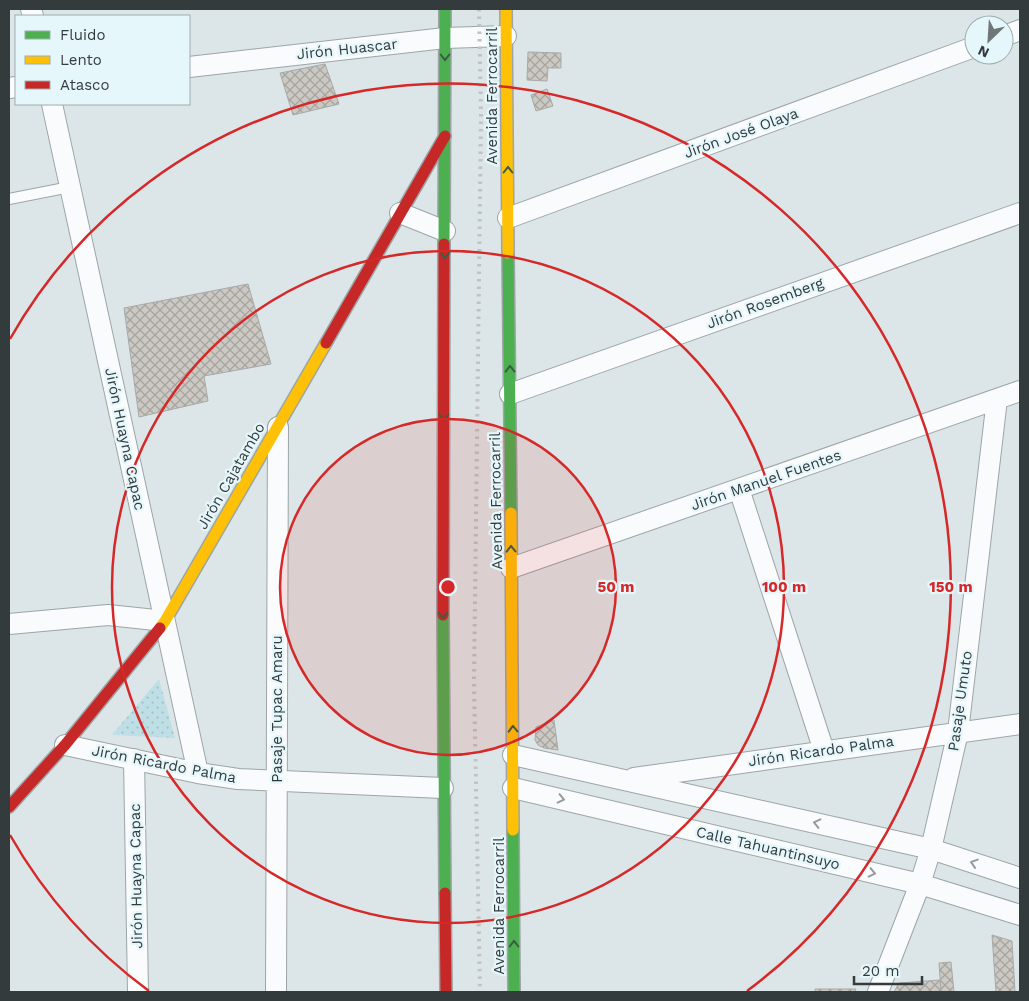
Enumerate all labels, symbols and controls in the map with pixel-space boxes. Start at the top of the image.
legend [15,15,190,105]
north arrow [964,15,1014,65]
text: Fluido [60,26,105,44]
street label: Avenida Ferrocarril [483,27,501,165]
street label: Jirón Huascar [296,35,398,63]
text: N [975,42,992,61]
text: Lento [60,51,102,69]
one-way arrow [440,54,450,62]
text: Atasco [60,76,109,94]
street label: Jirón José Olaya [681,104,801,162]
one-way arrow [502,165,513,173]
one-way arrow [440,252,450,259]
street label: Jirón Rosemberg [704,273,826,332]
one-way arrow [504,364,515,372]
street label: Jirón Huayna Capac [101,366,149,512]
one-way arrow [439,414,449,422]
street label: Jirón Cajatambo [193,419,269,533]
street label: Avenida Ferrocarril [486,432,506,570]
street label: Jirón Manuel Fuentes [688,446,844,514]
one-way arrow [506,544,516,552]
centre of rings [439,578,457,596]
text: 50 m [598,578,634,596]
text: 100 m [762,578,806,596]
text: 150 m [929,578,973,596]
one-way arrow [438,612,448,619]
street label: Pasaje Tupac Amaru [268,635,286,783]
street label: Pasaje Umuto [944,650,976,752]
one-way arrow [508,724,518,732]
street label: Jirón Ricardo Palma [747,732,895,770]
street label: Jirón Ricardo Palma [90,741,238,787]
one-way arrow [556,793,565,804]
street label: Jirón Huayna Capac [126,803,146,949]
one-way arrow [812,818,821,829]
street label: Calle Tahuantinsuyo [694,823,842,873]
street label: Avenida Ferrocarril [490,837,508,975]
one-way arrow [970,859,979,869]
one-way arrow [868,867,877,878]
one-way arrow [509,939,519,947]
scale bar [854,954,922,986]
text: 20 m [862,962,900,980]

